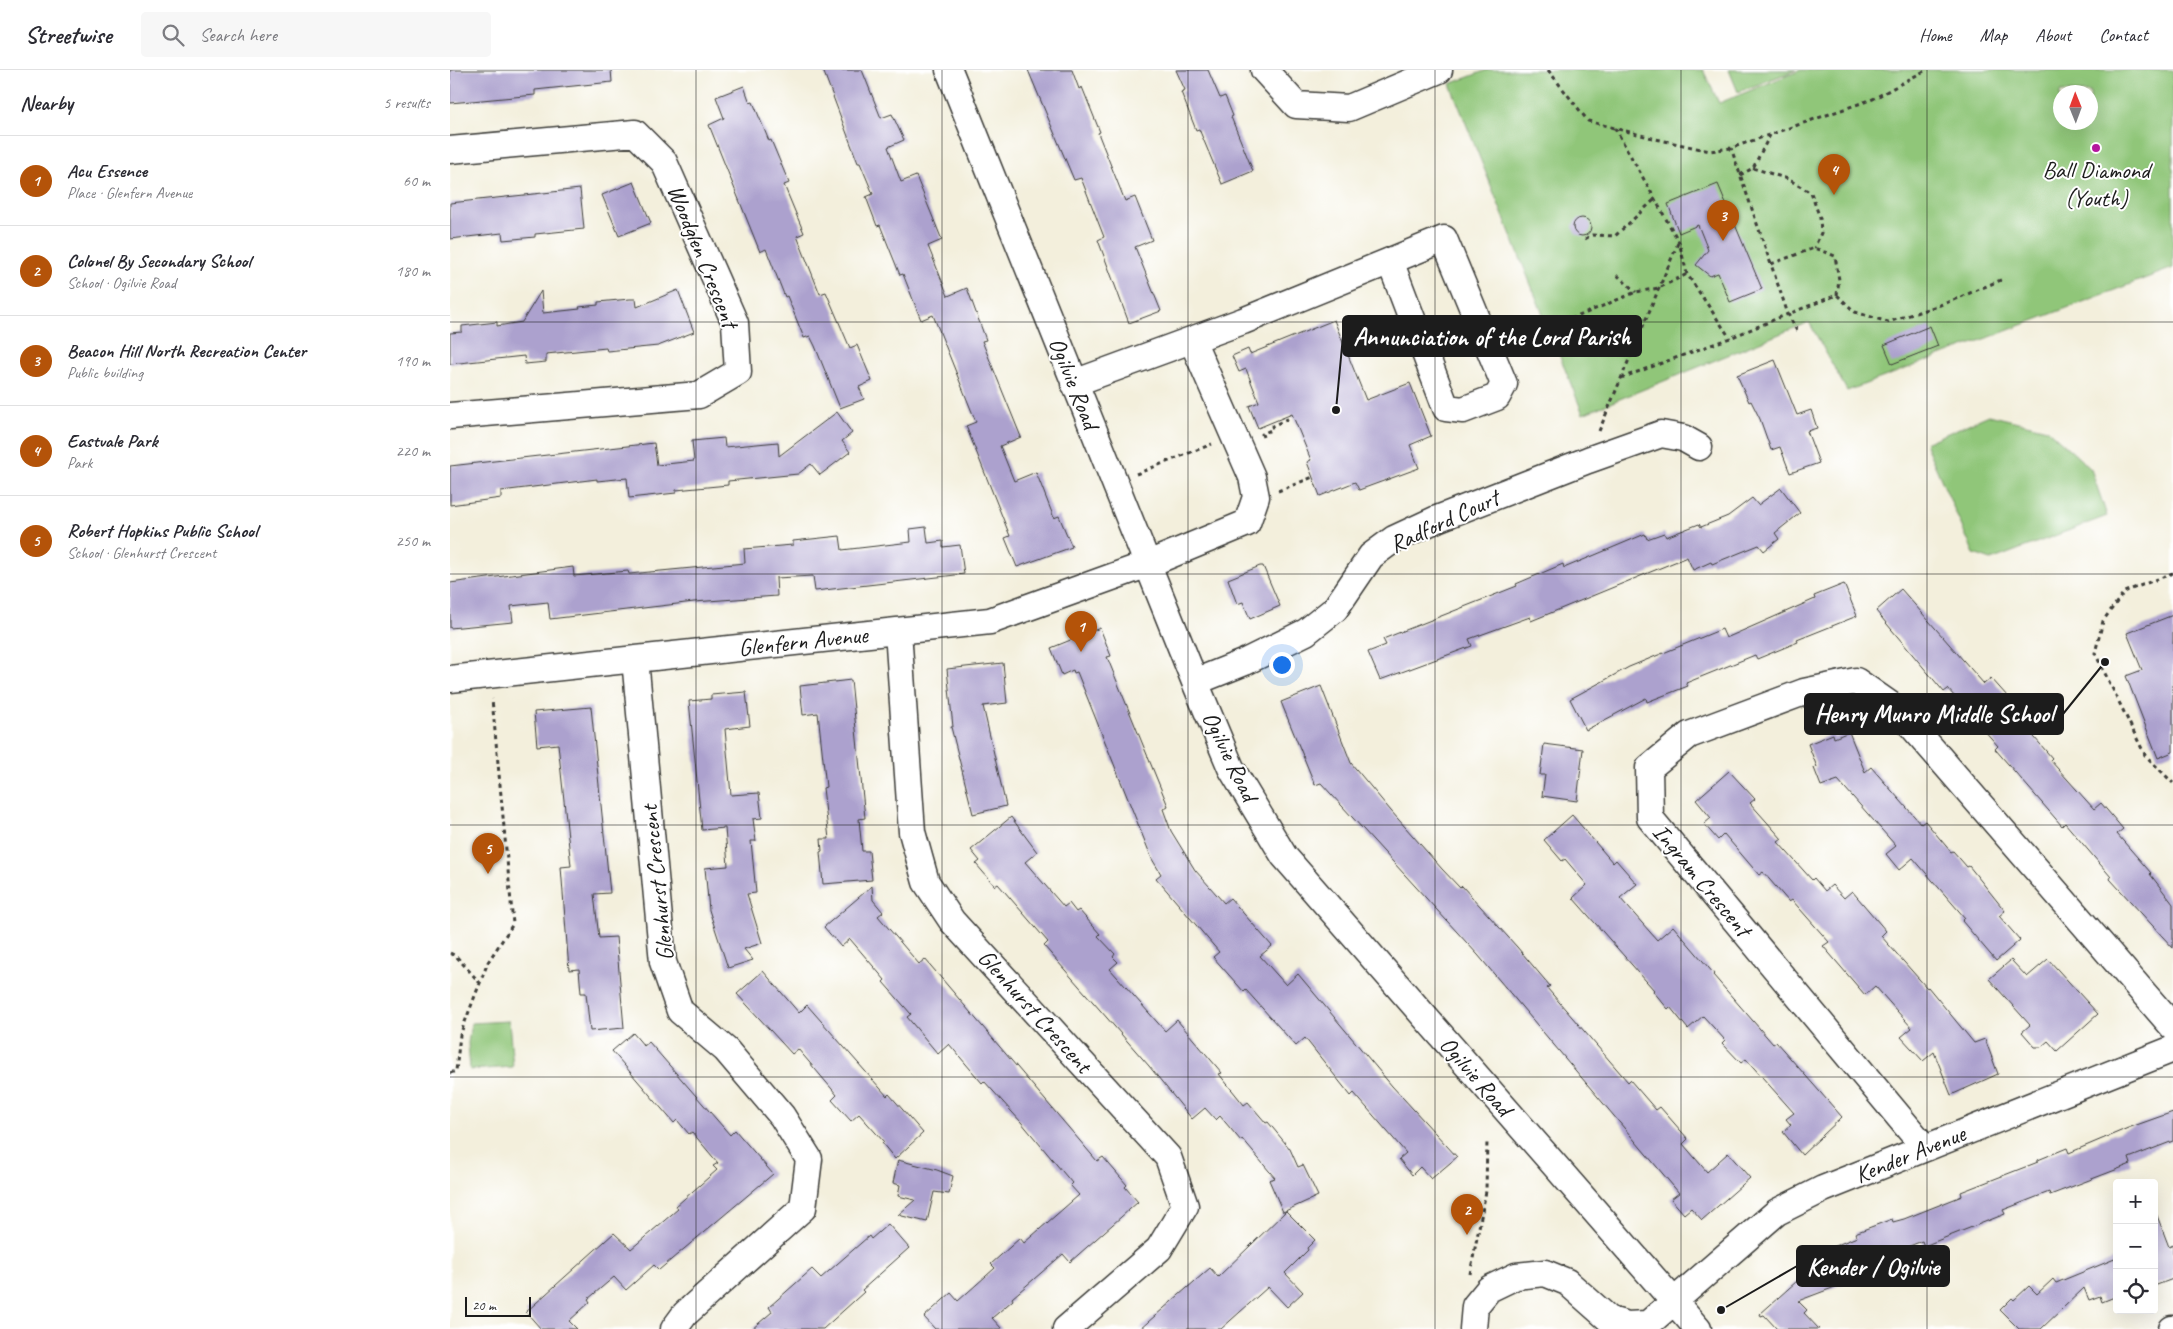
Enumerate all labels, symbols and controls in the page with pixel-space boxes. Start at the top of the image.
search box [141,12,491,57]
text: Streetwise [25,20,111,50]
icon: search [159,21,187,49]
text: Search here [199,23,277,47]
text: Home [1919,24,1952,46]
text: Map [1980,24,2007,46]
text: About [2035,24,2071,46]
text: Contact [2099,24,2148,46]
north arrow [2053,85,2098,130]
text: Nearby [20,90,73,116]
text: 5 results [383,93,430,113]
marker: Ball Diamond (Youth) [2090,142,2102,154]
pin: 4 [1818,154,1850,195]
place label: Ball Diamond (Youth) [2042,155,2153,213]
text: Acu Essence [67,159,147,183]
text: 1 [32,171,40,191]
text: 60 m [403,171,430,191]
street label: Woodglen Crescent [661,180,746,335]
text: Place · Glenfern Avenue [67,183,192,203]
pin: 3 [1707,200,1739,241]
text: Colonel By Secondary School [67,249,251,273]
text: 2 [32,261,40,281]
text: 180 m [396,261,430,281]
text: School · Ogilvie Road [67,273,176,293]
callout: Annunciation of the Lord Parish [1343,316,1641,356]
text: Annunciation of the Lord Parish [1353,321,1632,353]
street label: Ogilvie Road [1042,333,1107,436]
text: Beacon Hill North Recreation Center [67,339,306,363]
text: 3 [32,351,40,371]
text: 190 m [396,351,430,371]
text: Public building [67,363,143,383]
text: Eastvale Park [67,429,158,453]
text: 4 [32,441,40,461]
text: 220 m [396,441,430,461]
text: Park [67,453,92,473]
street label: Radford Court [1385,481,1506,559]
text: Robert Hopkins Public School [67,519,257,543]
text: 5 [33,531,39,551]
text: 250 m [396,531,430,551]
text: School · Glenhurst Crescent [67,543,216,563]
pin: 1 [1065,611,1097,652]
street label: Glenfern Avenue [737,619,871,663]
your location [1269,652,1295,678]
callout: Henry Munro Middle School [1805,694,2063,734]
text: Henry Munro Middle School [1814,698,2058,730]
street label: Ogilvie Road [1195,706,1266,809]
street label: Glenhurst Crescent [634,802,680,962]
street label: Ingram Crescent [1646,817,1760,945]
pin: 5 [472,833,504,874]
street label: Glenhurst Crescent [972,943,1100,1081]
street label: Ogilvie Road [1433,1030,1521,1125]
street label: Kender Avenue [1850,1117,1972,1190]
map controls [2113,1179,2158,1314]
button: + [2113,1179,2158,1224]
pin: 2 [1451,1194,1483,1235]
button: − [2113,1224,2158,1269]
callout: Kender / Ogilvie [1797,1246,1949,1286]
text: Kender / Ogilvie [1807,1251,1941,1283]
button: locate [2113,1269,2158,1314]
scale bar [465,1294,531,1317]
text: 20 m [472,1297,496,1314]

